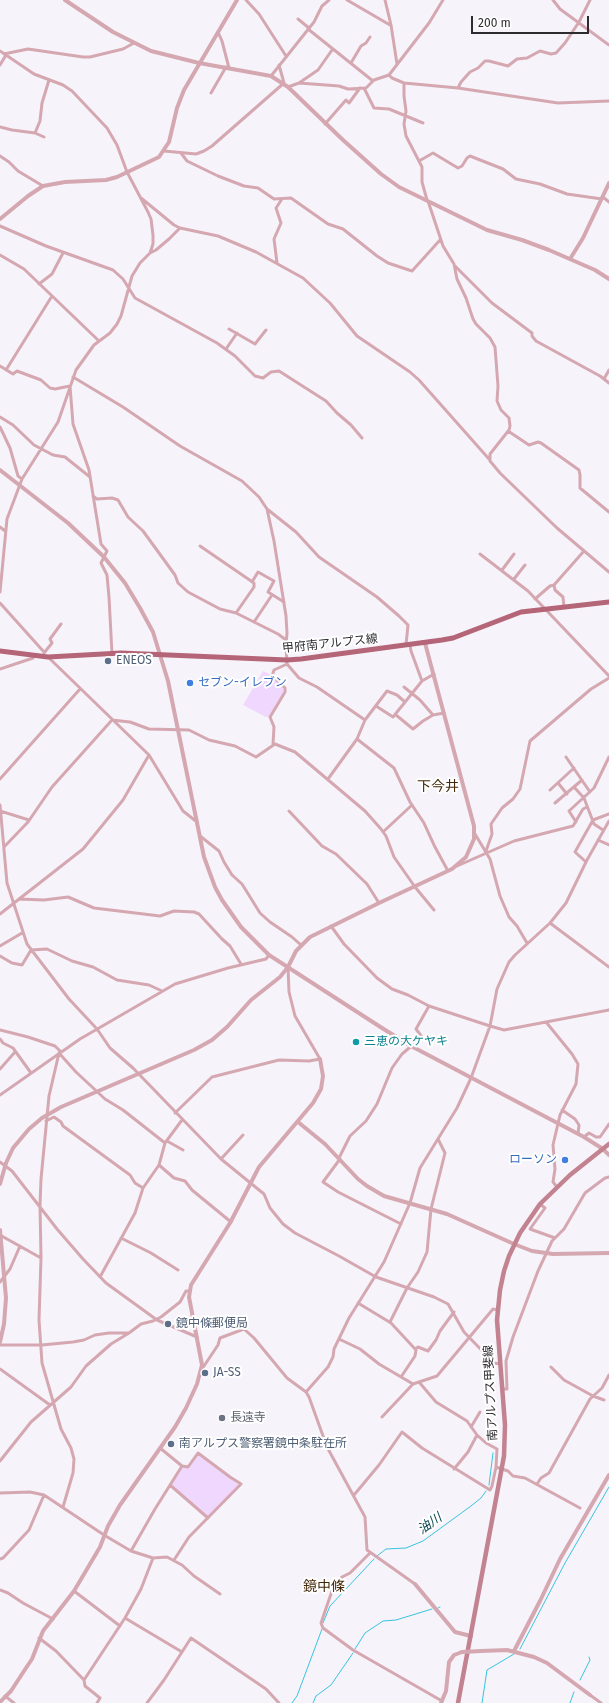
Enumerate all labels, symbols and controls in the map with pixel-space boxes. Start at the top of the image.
scale bar [473,8,591,34]
text: 200 m [478,16,511,30]
street label: 甲府南アルプス線 [282,632,378,656]
place label: ENEOS [116,654,152,668]
marker: ENEOS [103,656,113,666]
place label: セブン-イレブン [198,676,287,690]
marker: セブン-イレブン [185,678,195,688]
district label: 下今井 [417,779,459,795]
place label: 三恵の大ケヤキ [364,1035,448,1049]
marker: 三恵の大ケヤキ [351,1037,361,1047]
place label: ローソン [509,1153,557,1167]
marker: ローソン [560,1155,570,1165]
place label: 鏡中條郵便局 [176,1317,248,1331]
marker: 鏡中條郵便局 [163,1319,173,1329]
street label: 南アルプス甲斐線 [481,1345,501,1441]
place label: JA-SS [213,1366,241,1380]
marker: JA-SS [200,1368,210,1378]
place label: 長遠寺 [230,1411,266,1425]
marker: 長遠寺 [217,1413,227,1423]
place label: 南アルプス警察署鏡中条駐在所 [179,1437,347,1451]
marker: 南アルプス警察署鏡中条駐在所 [166,1439,176,1449]
water label: 油川 [415,1510,445,1538]
district label: 鏡中條 [303,1579,345,1595]

